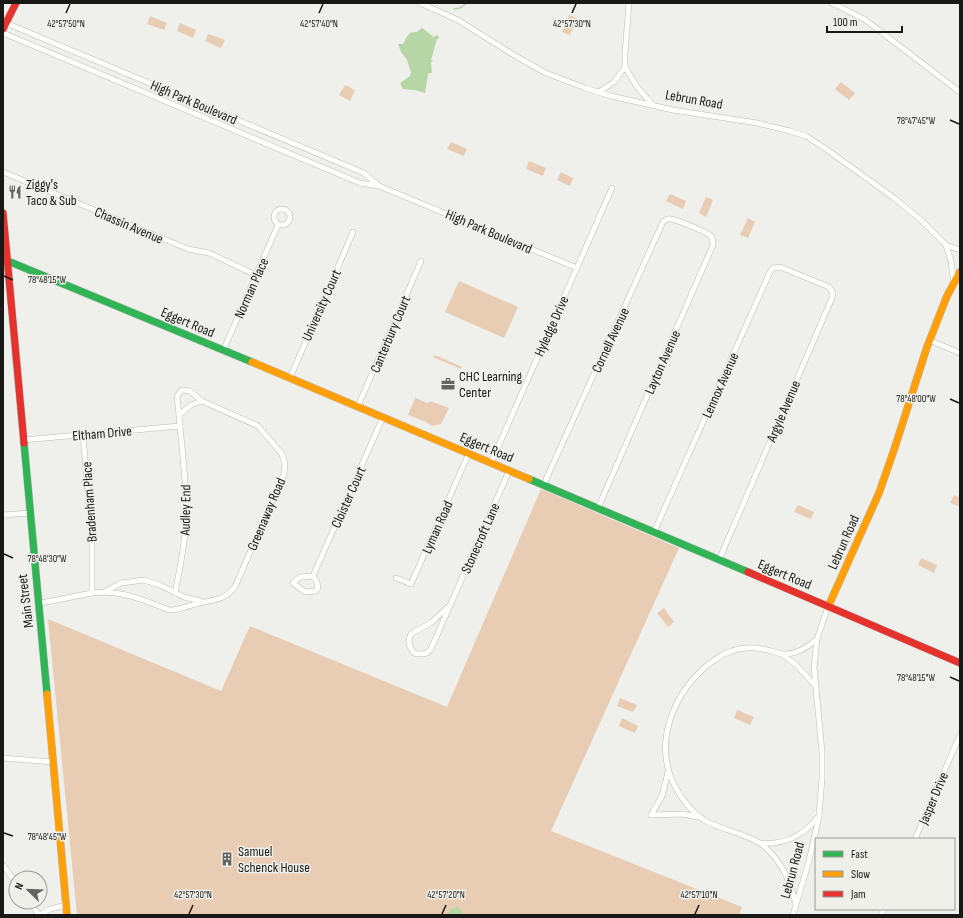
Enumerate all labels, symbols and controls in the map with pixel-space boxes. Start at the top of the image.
scale bar [827,8,902,34]
text: 100 m [833,15,858,30]
text: 42°57'50"N [47,18,85,30]
text: 42°57'40"N [300,18,338,30]
text: 42°57'30"N [553,18,591,30]
street label: High Park Boulevard [148,77,240,128]
street label: Lebrun Road [664,86,724,113]
text: 78°47'45"W [897,115,936,127]
place label: Ziggy's Taco & Sub [26,176,77,209]
restaurant icon: Ziggy's Taco & Sub [7,184,23,200]
street label: Chassin Avenue [92,203,166,248]
street label: High Park Boulevard [443,206,535,257]
street label: Norman Place [231,255,272,321]
street label: University Court [298,267,345,344]
text: 78°48'15"W [28,274,66,286]
street label: Canterbury Court [367,293,414,375]
street label: Hyledge Drive [531,293,572,359]
street label: Eggert Road [158,304,217,341]
street label: Cornell Avenue [588,305,633,375]
street label: Layton Avenue [641,327,684,397]
street label: Lennox Avenue [698,350,742,421]
place label: CHC Learning Center [459,368,523,401]
office icon: CHC Learning Center [440,376,456,392]
street label: Argyle Avenue [762,378,804,446]
text: 78°48'00"W [896,393,936,405]
street label: Eltham Drive [72,422,133,445]
street label: Eggert Road [457,429,516,466]
street label: Bradenham Place [78,461,101,543]
street label: Cloister Court [327,464,370,531]
street label: Greenaway Road [244,475,289,553]
street label: Audley End [177,484,194,537]
street label: Lyman Road [418,498,457,556]
street label: Stonecroft Lane [457,500,504,576]
street label: Lebrun Road [824,512,863,572]
text: 78°48'30"W [27,553,67,565]
street label: Eggert Road [755,556,814,593]
street label: Main Street [14,573,37,629]
text: 78°48'15"W [897,672,935,684]
street label: Jasper Drive [914,769,952,828]
text: 78°48'45"W [28,831,67,843]
legend [815,838,955,910]
street label: Lebrun Road [777,840,808,900]
place label: Samuel Schenck House [238,843,310,876]
text: Fast [851,847,868,862]
building icon: Samuel Schenck House [219,851,235,867]
text: Slow [851,867,870,882]
north arrow [8,870,48,910]
text: N [12,881,26,892]
text: Jam [850,887,866,902]
text: 42°57'30"N [174,889,212,901]
text: 42°57'20"N [427,889,465,901]
text: 42°57'10"N [680,889,718,901]

